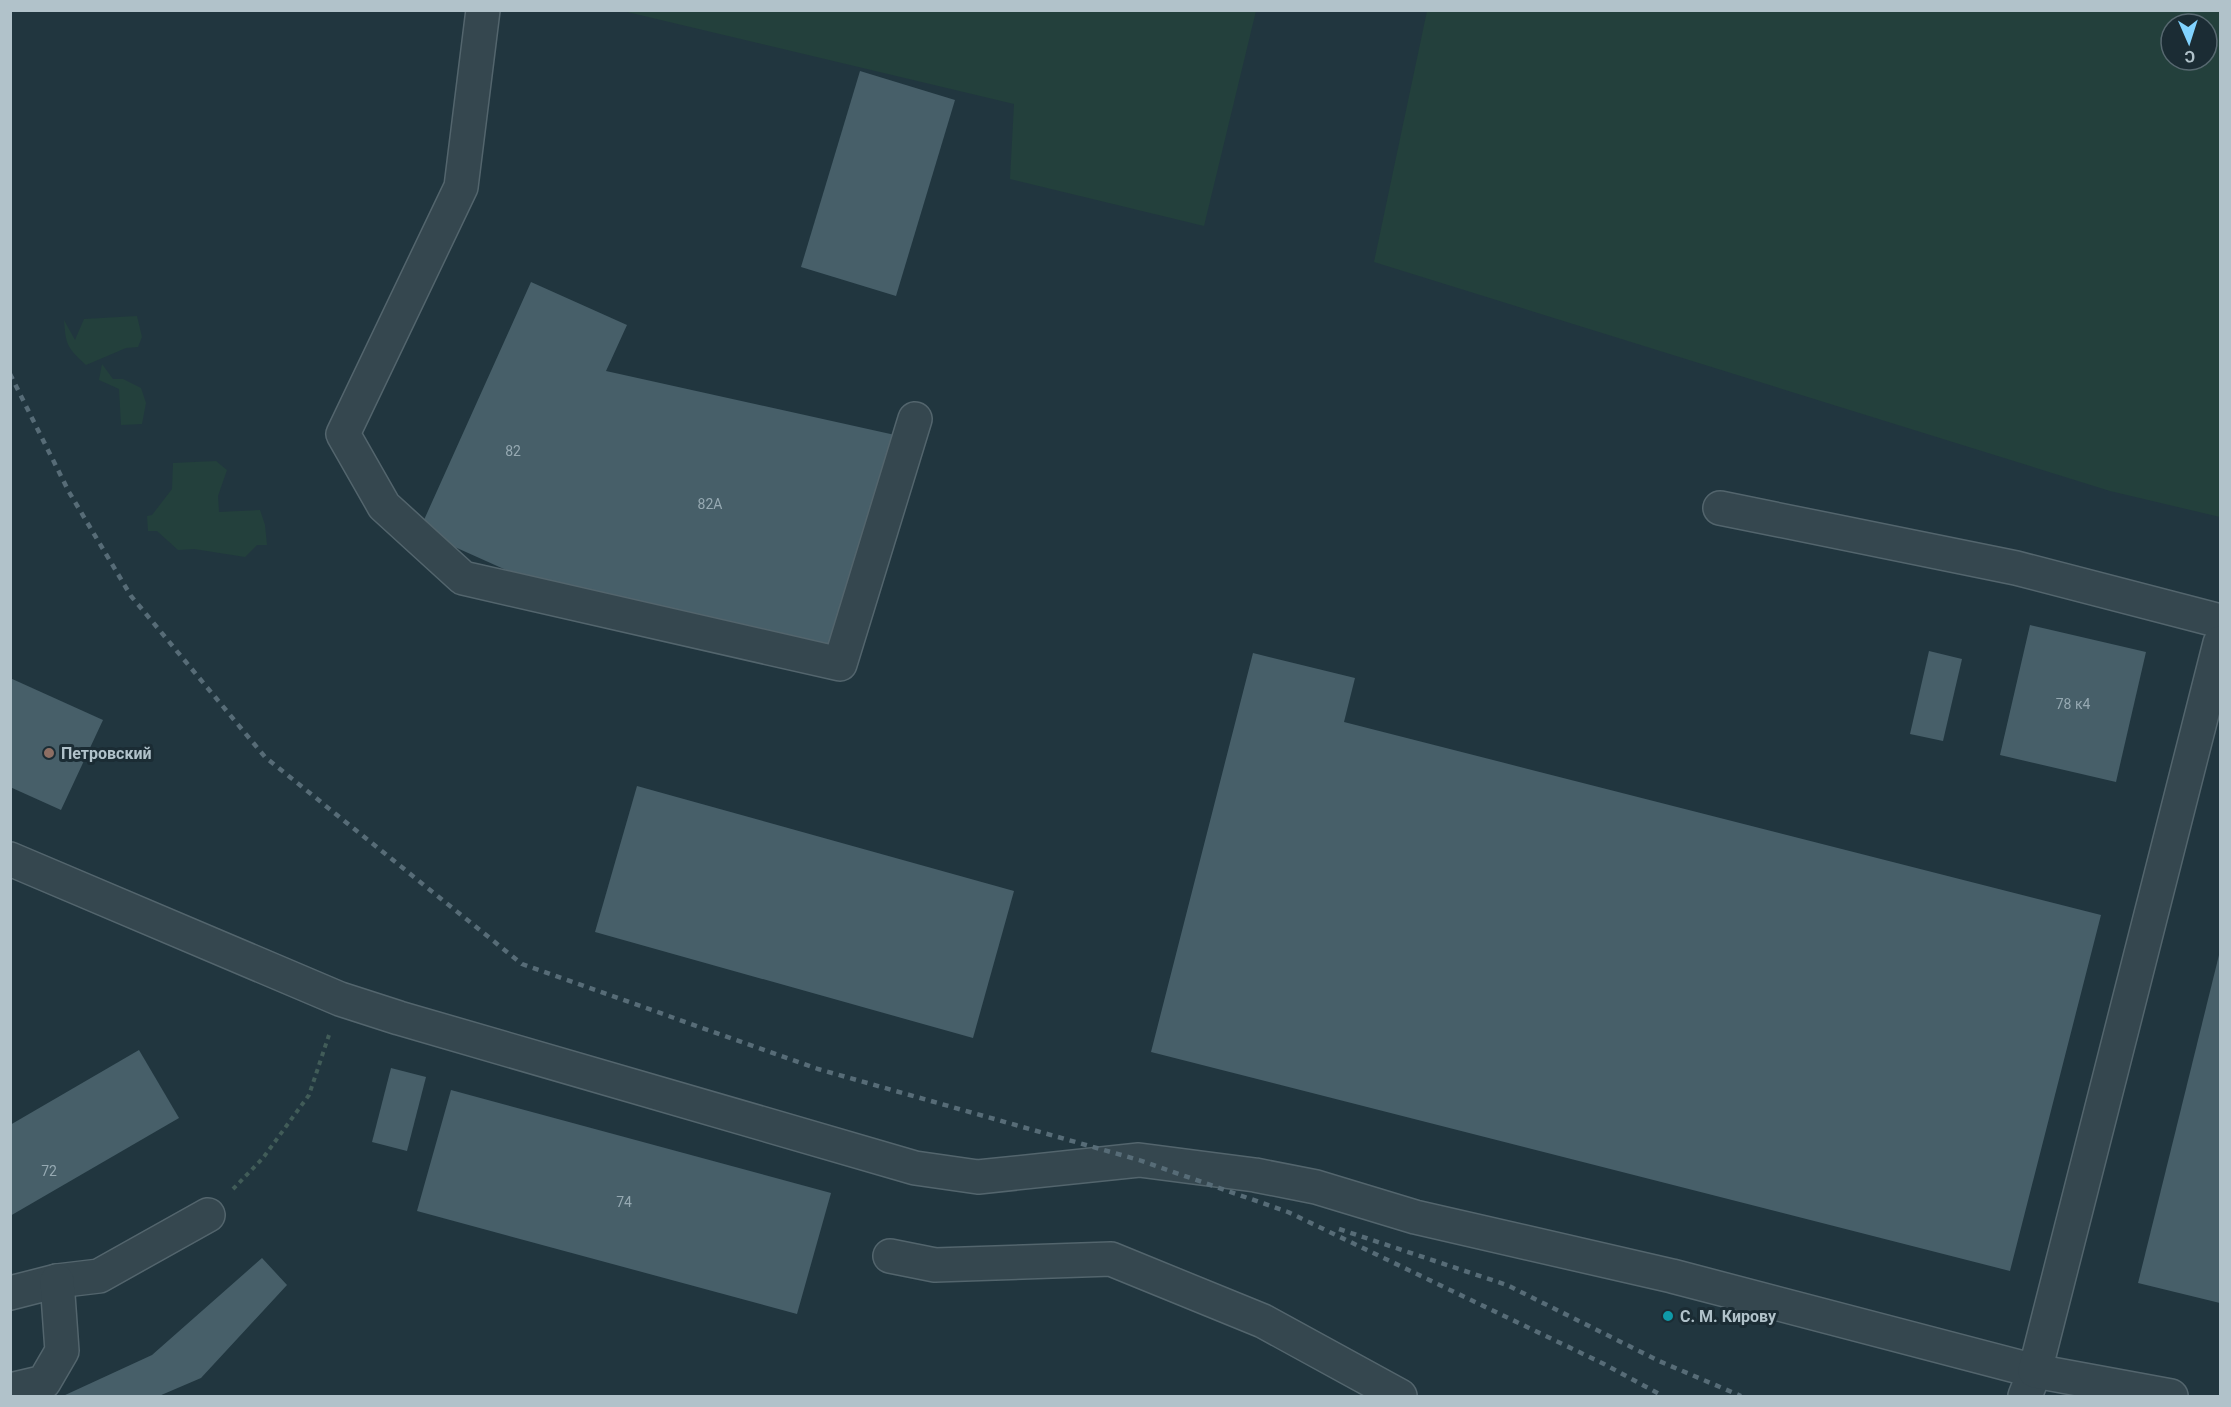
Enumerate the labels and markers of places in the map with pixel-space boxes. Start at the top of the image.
place label: Петровский [61,744,152,763]
marker: Петровский [42,746,56,760]
place label: С. М. Кирову [1680,1307,1777,1326]
marker: С. М. Кирову [1661,1309,1675,1323]

